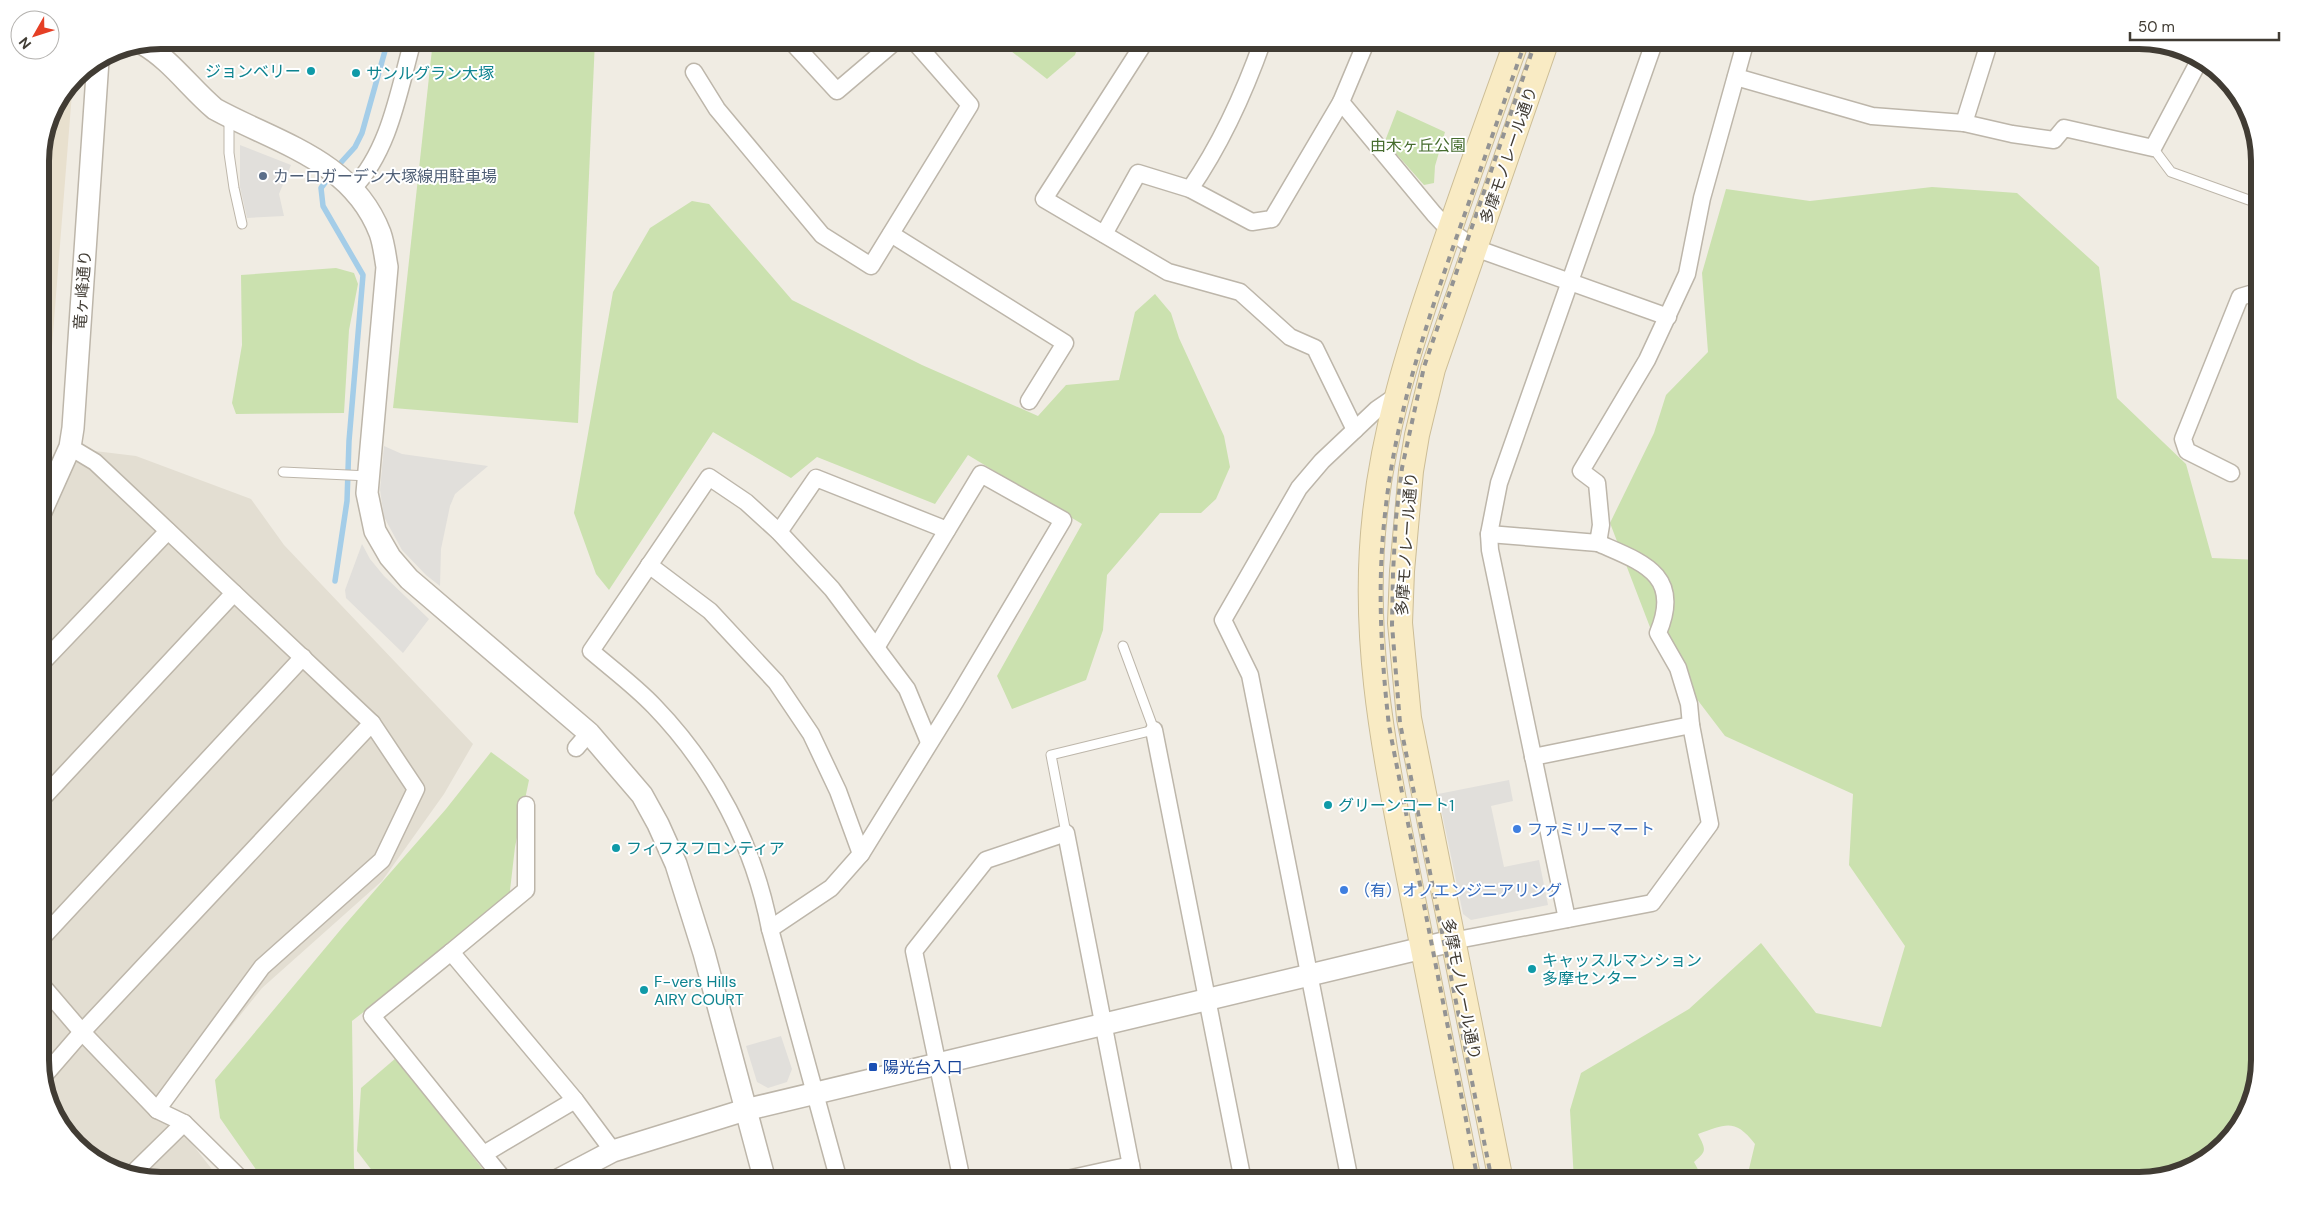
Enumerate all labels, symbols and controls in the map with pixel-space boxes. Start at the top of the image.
north arrow [10,10,60,60]
scale bar [2130,10,2279,42]
text: 50 m [2138,17,2175,37]
text: N [15,34,35,53]
place label: ジョンベリー [205,61,301,82]
place label: サンルグラン大塚 [366,63,494,84]
marker: ジョンベリー [305,65,317,77]
marker: サンルグラン大塚 [350,67,362,79]
street label: 多摩モノレール通り [1475,84,1542,227]
park label: 由木ヶ丘公園 [1370,135,1466,156]
place label: カーロガーデン大塚線用駐車場 [273,166,497,187]
marker: カーロガーデン大塚線用駐車場 [257,170,269,182]
street label: 竜ヶ峰通り [69,249,96,331]
street label: 多摩モノレール通り [1391,471,1422,617]
place label: グリーンコート1 [1338,795,1454,816]
marker: グリーンコート1 [1322,799,1334,811]
place label: ファミリーマート [1527,819,1655,840]
marker: ファミリーマート [1511,823,1523,835]
place label: フィフスフロンティア [626,838,785,859]
marker: フィフスフロンティア [610,842,622,854]
place label: （有）オノエンジニアリング [1354,880,1562,901]
marker: （有）オノエンジニアリング [1338,884,1350,896]
street label: 多摩モノレール通り [1437,916,1486,1062]
place label: キャッスルマンション 多摩センター [1542,950,1702,989]
marker: キャッスルマンション 多摩センター [1526,963,1538,975]
place label: F-vers Hills AIRY COURT [654,971,744,1010]
marker: F-vers Hills AIRY COURT [638,984,650,996]
place label: 陽光台入口 [883,1057,963,1078]
marker: 陽光台入口 [867,1061,879,1073]

